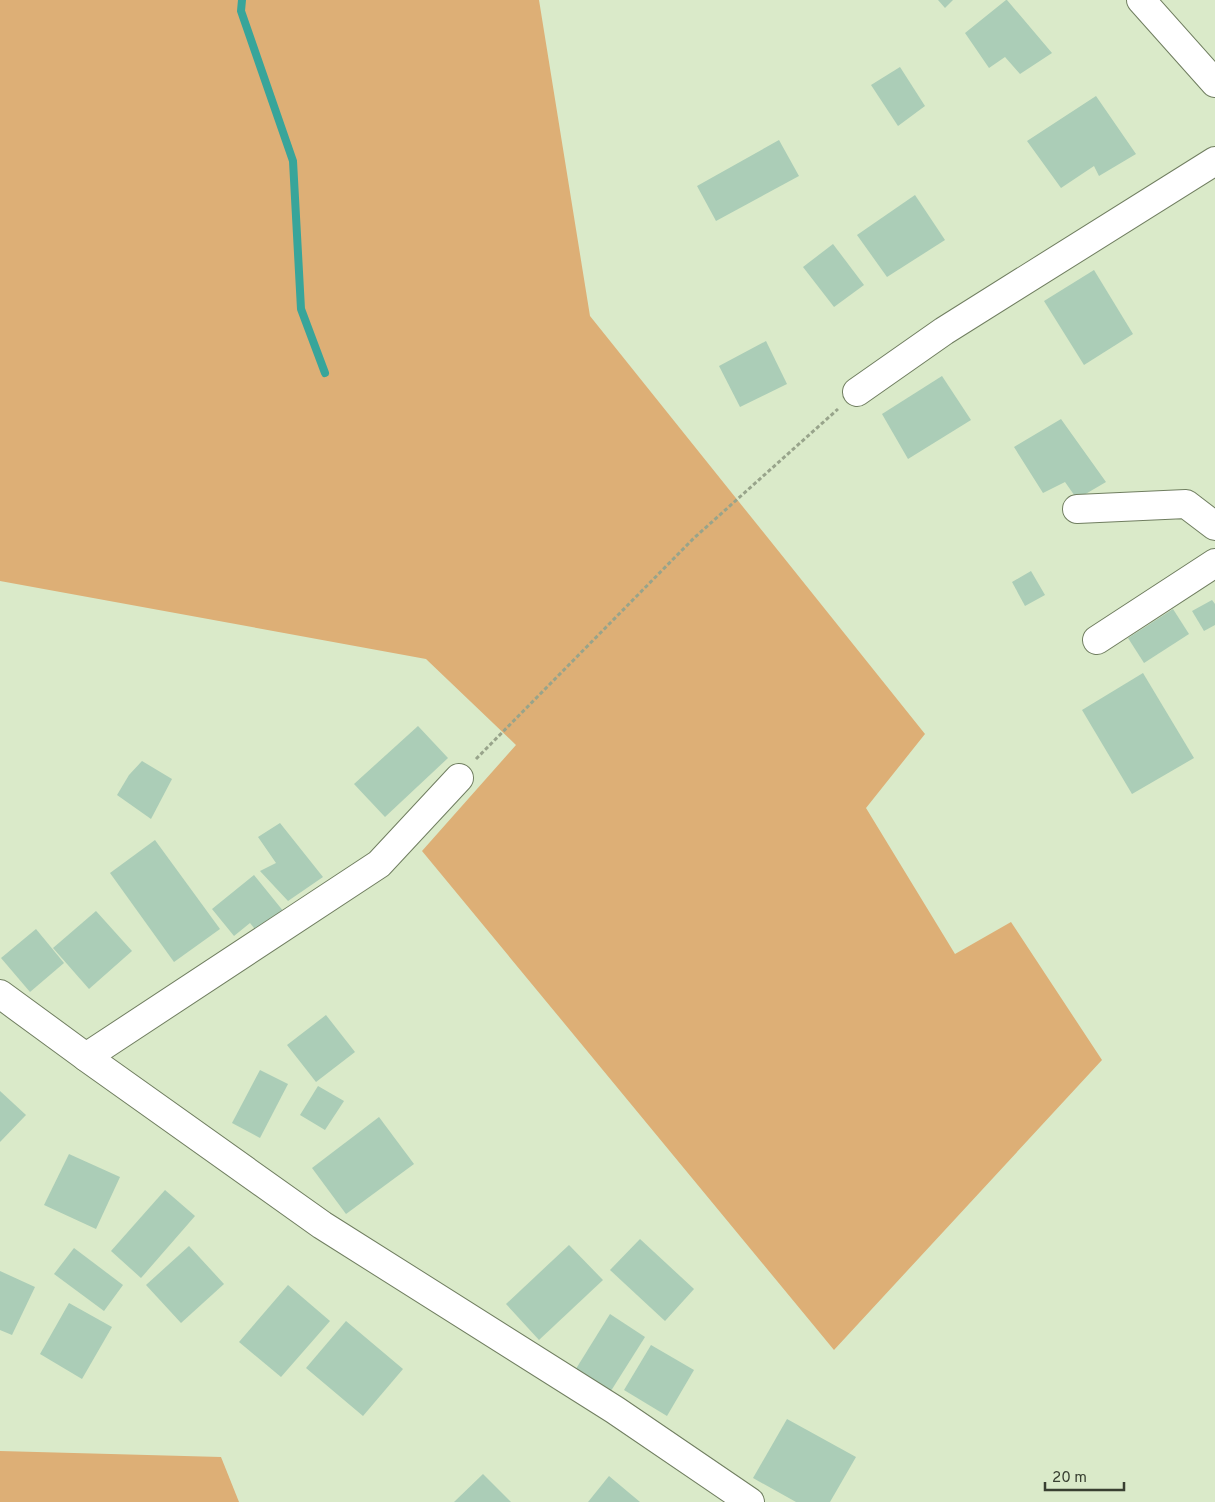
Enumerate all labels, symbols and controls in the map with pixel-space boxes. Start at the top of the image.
scale bar [1045,1460,1124,1492]
text: 20 m [1052,1469,1087,1488]

